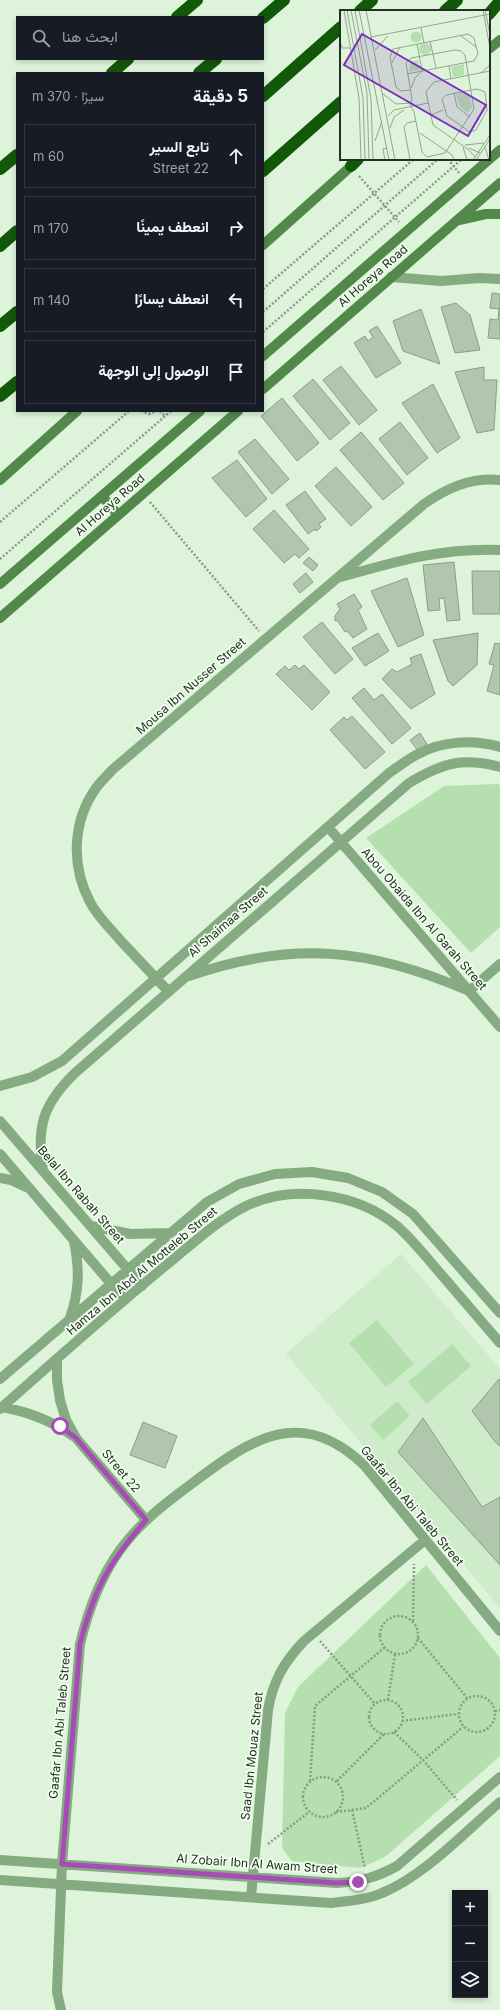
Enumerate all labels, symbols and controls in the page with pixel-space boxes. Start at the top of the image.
inset map [340,10,490,160]
search box [16,16,264,60]
icon: search [30,27,52,49]
text: ابحث هنا [62,27,118,46]
text: 5 دقيقة [193,86,248,106]
text: سيرًا · 370 m [32,88,104,104]
text: تابع السير [150,137,209,156]
icon: ahead [225,145,247,167]
text: 60 m [33,148,64,164]
text: Street 22 [153,160,209,176]
text: انعطف يمينًا [136,217,209,236]
icon: right [225,217,247,239]
text: 170 m [33,220,69,236]
street label: Al Horeya Road [335,241,411,310]
text: انعطف يسارًا [134,289,209,308]
icon: left [225,289,247,311]
text: 140 m [33,292,70,308]
text: الوصول إلى الوجهة [98,361,209,380]
icon: arrive [225,361,247,383]
street label: Al Horeya Road [72,470,148,539]
street label: Mousa Ibn Nusser Street [133,634,249,737]
street label: Abou Obaida Ibn Al Garah Street [358,844,490,993]
street label: Al Shaimaa Street [185,883,270,960]
street label: Belal Ibn Rabah Street [35,1143,128,1247]
street label: Hamza Ibn Abd Al Motteleb Street [63,1203,220,1338]
route start [51,1417,69,1435]
street label: Gaafar Ibn Abi Taleb Street [358,1443,467,1569]
street label: Street 22 [99,1446,144,1495]
street label: Gaafar Ibn Abi Taleb Street [45,1646,74,1799]
street label: Saad Ibn Mouaz Street [237,1691,266,1821]
street label: Al Zobair Ibn Al Awam Street [176,1850,338,1877]
route end [349,1873,367,1891]
map controls [452,1890,488,1998]
button: + [452,1890,488,1926]
button: − [452,1926,488,1962]
button: layers [452,1962,488,1998]

